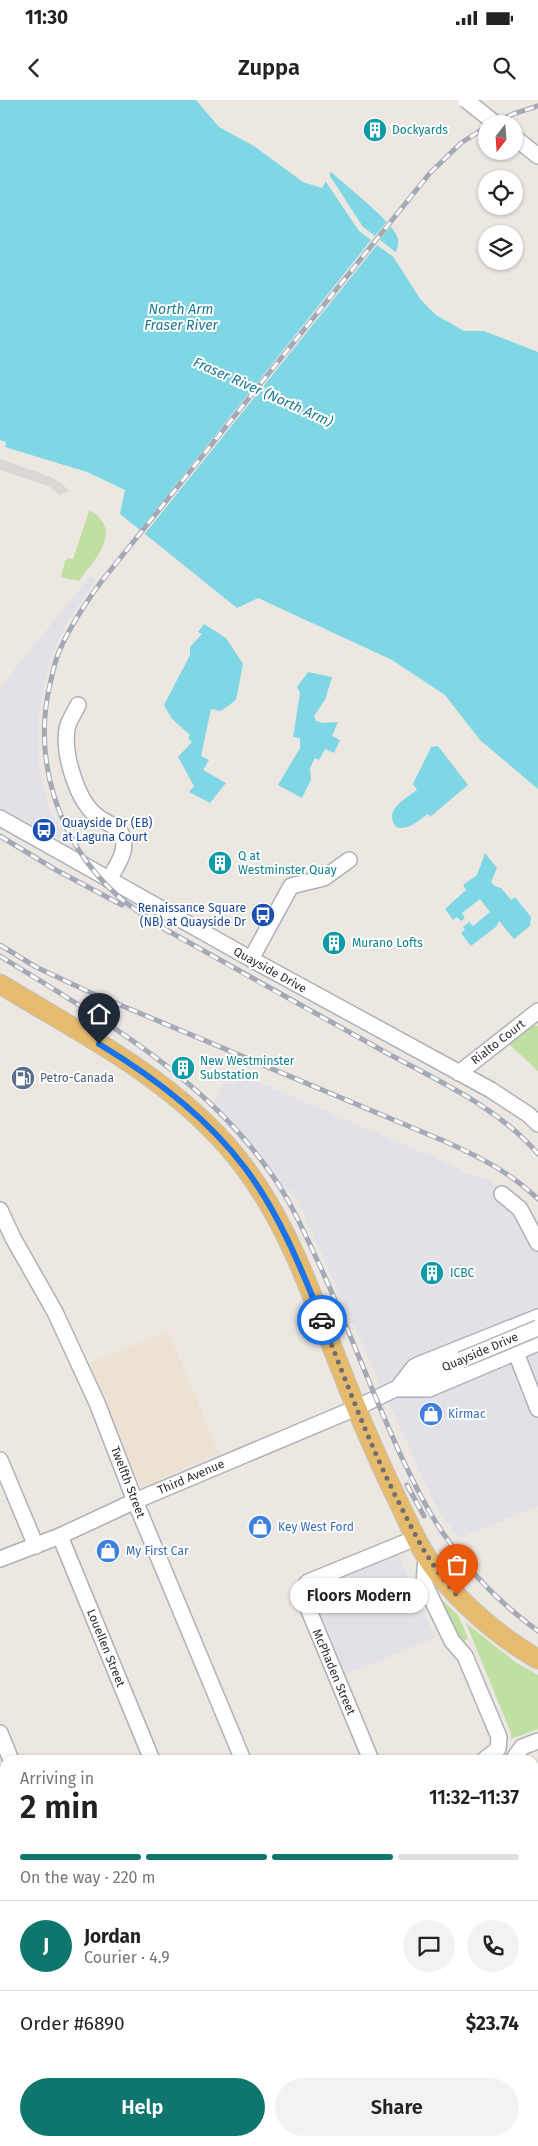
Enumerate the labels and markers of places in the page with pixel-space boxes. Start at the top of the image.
building icon: Dockyards [362,117,388,143]
place label: Dockyards [392,123,448,137]
place label: Quayside Dr (EB) at Laguna Court [62,816,152,844]
bus stop icon: Quayside Dr (EB) at Laguna Court [31,817,57,843]
place label: Q at Westminster Quay [238,849,337,877]
building icon: Q at Westminster Quay [207,850,233,876]
place label: Renaissance Square (NB) at Quayside Dr [138,901,246,929]
bus stop icon: Renaissance Square (NB) at Quayside Dr [250,902,276,928]
building icon: Murano Lofts [321,930,347,956]
place label: Murano Lofts [352,936,423,950]
pin [78,993,120,1044]
place label: New Westminster Substation [200,1054,295,1082]
building icon: New Westminster Substation [170,1055,196,1081]
fuel station icon: Petro-Canada [10,1065,36,1091]
place label: Petro-Canada [40,1071,114,1085]
building icon: ICBC [419,1260,445,1286]
place label: ICBC [450,1266,475,1280]
shop icon: Kirmac [418,1401,444,1427]
place label: Kirmac [448,1407,486,1421]
shop icon: Key West Ford [247,1514,273,1540]
place label: Key West Ford [278,1520,354,1534]
shop icon: My First Car [95,1538,121,1564]
place label: My First Car [126,1544,189,1558]
pin [436,1544,478,1595]
callout: Floors Modern [290,1578,427,1612]

